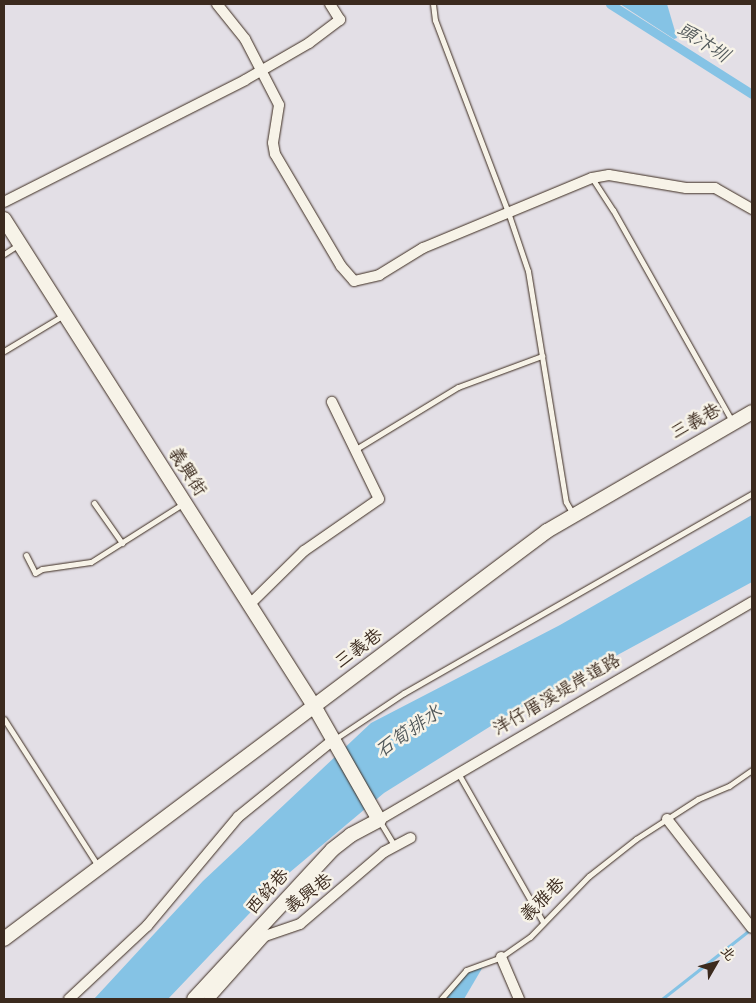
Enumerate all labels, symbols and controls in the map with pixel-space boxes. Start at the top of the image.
water label: 頭汴圳 [673,18,733,68]
street label: 三義巷 [667,399,725,445]
street label: 義興街 [163,443,211,501]
street label: 三義巷 [331,624,387,674]
street label: 洋仔厝溪堤岸道路 [489,650,625,740]
water label: 石筍排水 [371,701,447,763]
street label: 西銘巷 [242,865,294,919]
street label: 義興巷 [281,869,337,919]
street label: 義雅巷 [516,873,570,927]
north arrow [691,938,741,988]
text: 北 [717,943,739,964]

